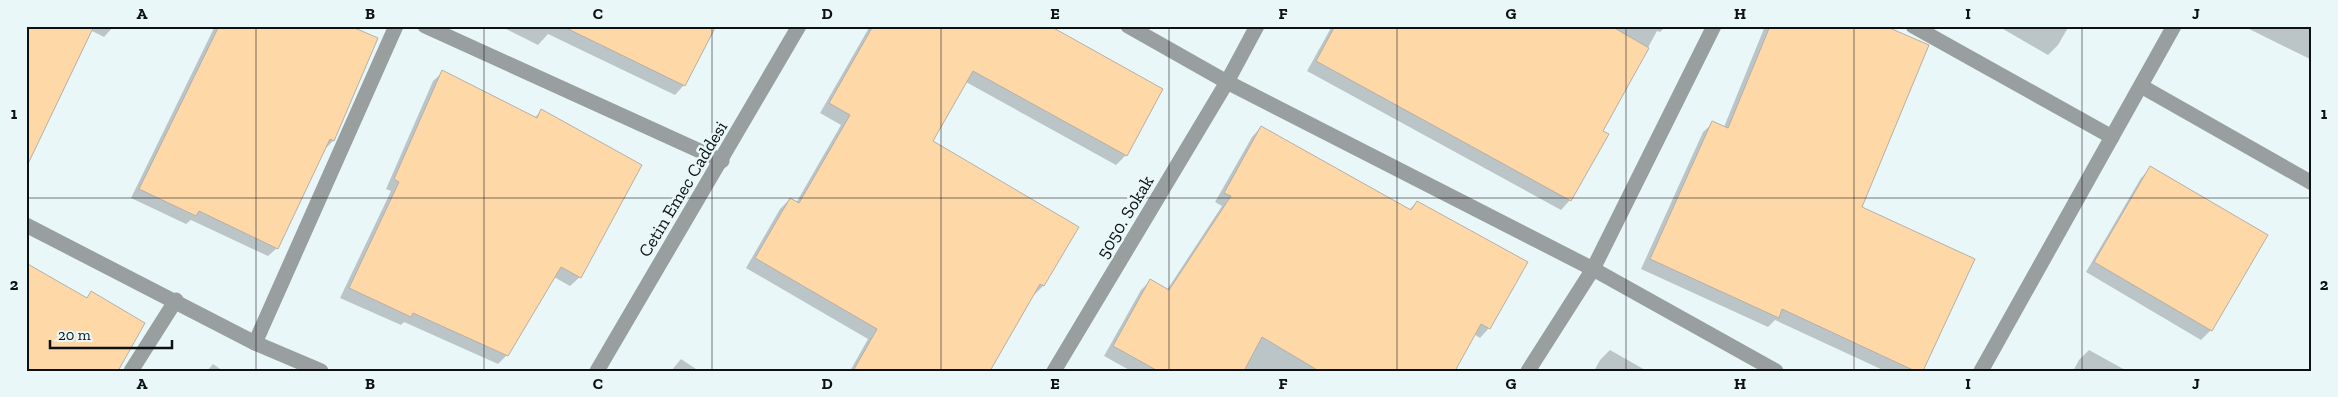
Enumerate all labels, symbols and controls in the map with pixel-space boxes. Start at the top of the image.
text: A [137,4,148,23]
text: B [365,4,375,23]
text: C [593,4,603,23]
text: D [821,4,833,23]
text: E [1050,4,1060,23]
text: F [1278,4,1288,23]
text: G [1506,4,1517,23]
text: H [1734,4,1746,23]
text: I [1965,4,1971,23]
text: J [2192,4,2200,23]
text: 1 [11,104,18,123]
text: 1 [2321,104,2328,123]
street label: Cetin Emec Caddesi [634,117,732,261]
street label: 5050. Sokak [1092,171,1159,263]
text: 2 [10,275,19,294]
text: 2 [2320,275,2329,294]
scale bar [50,317,172,349]
text: 20 m [58,326,91,344]
text: A [137,374,148,393]
text: B [365,374,375,393]
text: C [593,374,603,393]
text: D [821,374,833,393]
text: E [1050,374,1060,393]
text: F [1278,374,1288,393]
text: G [1506,374,1517,393]
text: H [1734,374,1746,393]
text: I [1965,374,1971,393]
text: J [2192,374,2200,393]

